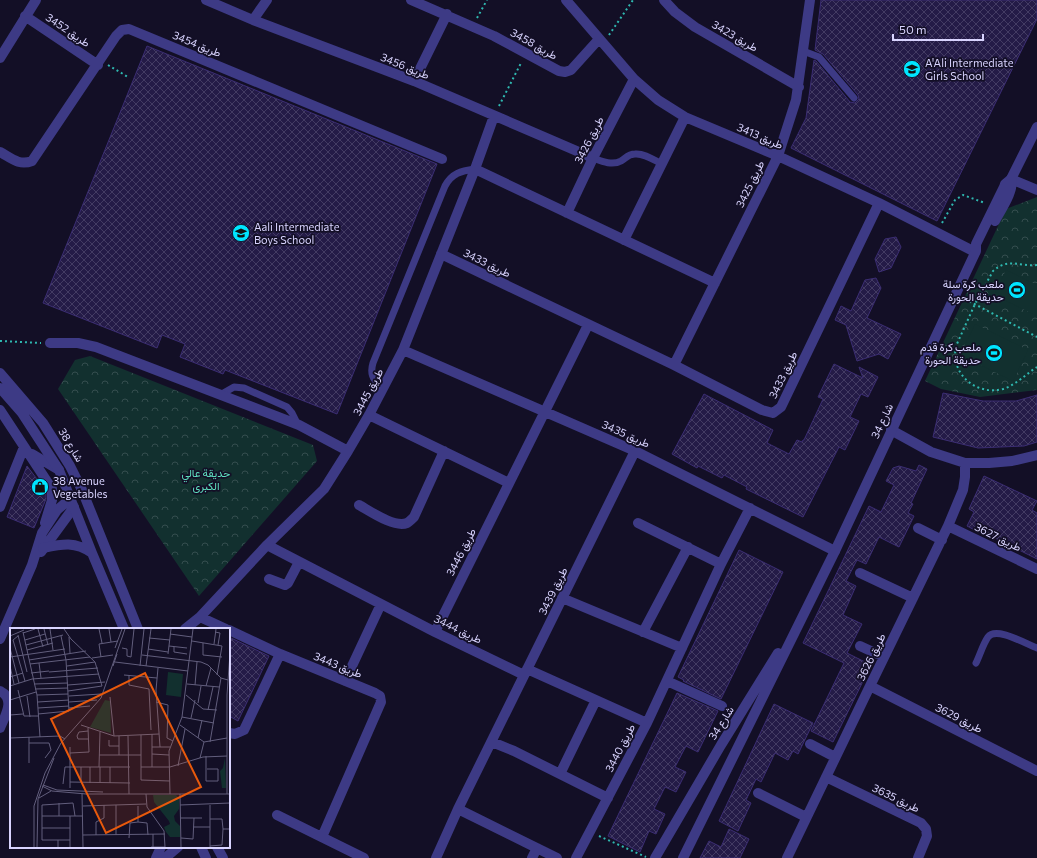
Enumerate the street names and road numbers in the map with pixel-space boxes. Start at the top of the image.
street label: طريق 3452 [43,10,93,50]
street label: طريق 3423 [710,17,760,55]
street label: طريق 3458 [508,25,560,63]
street label: طريق 3454 [171,28,223,60]
street label: طريق 3456 [379,50,431,82]
street label: طريق 3426 [571,114,607,166]
street label: طريق 3413 [735,120,785,152]
street label: طريق 3425 [733,158,767,210]
street label: طريق 3433 [461,246,513,280]
street label: طريق 3433 [766,349,800,401]
street label: طريق 3445 [350,366,386,418]
street label: شارع 34 [868,401,897,441]
street label: طريق 3435 [600,417,652,451]
street label: شارع 38 [55,425,87,465]
street label: طريق 3627 [972,520,1024,554]
street label: طريق 3446 [443,526,479,578]
street label: طريق 3439 [535,565,571,617]
street label: طريق 3444 [432,611,484,647]
street label: طريق 3626 [854,631,888,683]
street label: طريق 3443 [312,649,364,681]
street label: طريق 3629 [933,700,985,736]
street label: شارع 34 [705,703,738,743]
street label: طريق 3440 [602,722,638,774]
street label: طريق 3635 [870,781,922,815]

